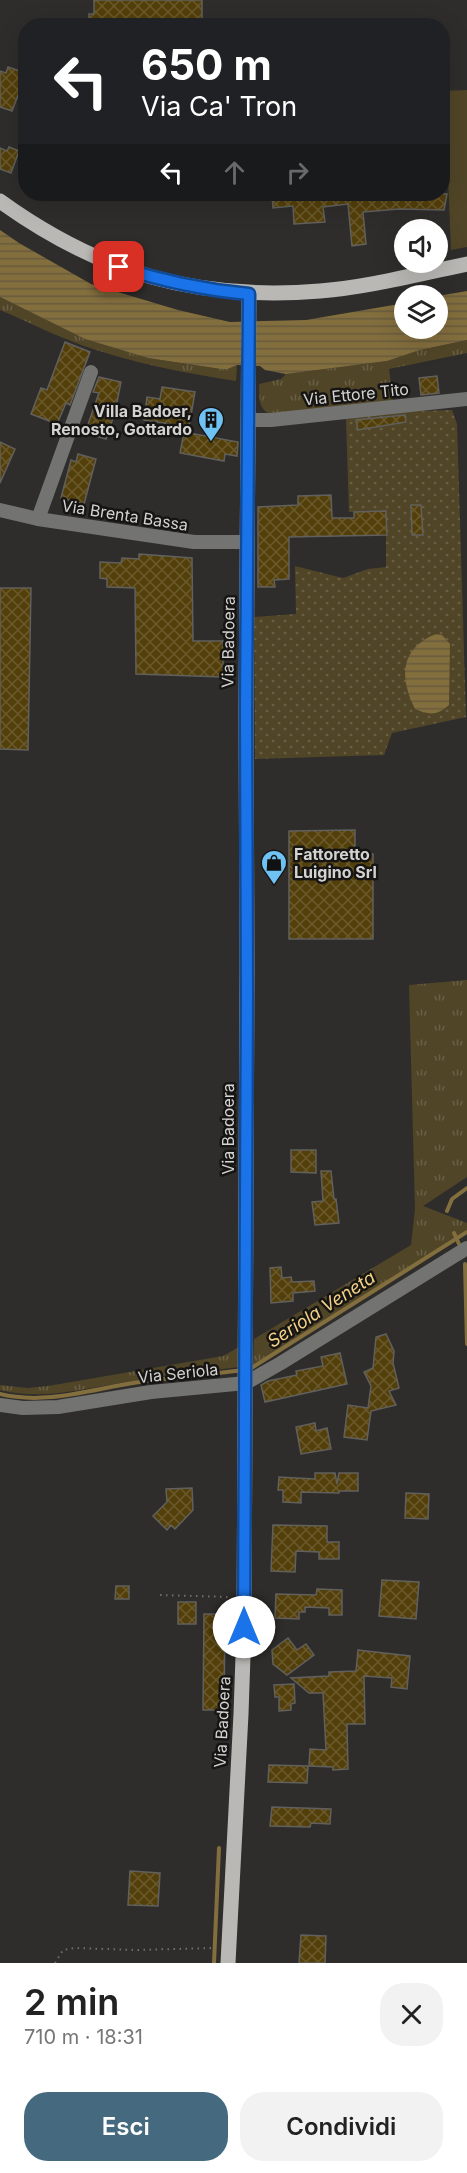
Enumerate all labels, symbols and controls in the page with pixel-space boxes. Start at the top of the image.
text: 650 m [141,39,272,90]
icon: left [42,42,120,120]
text: Via Ca' Tron [141,90,297,123]
icon: left [155,156,188,189]
icon: ahead [218,156,251,189]
icon: right [281,156,314,189]
map controls [394,219,448,339]
button: sound [394,219,448,273]
pin [93,241,144,292]
icon: arrive [102,250,135,283]
button: layers [394,285,448,339]
street label: Via Ettore Tito [302,379,410,409]
place label: Villa Badoer, Renosto, Gottardo [51,401,192,439]
building icon: Villa Badoer, Renosto, Gottardo [196,405,226,443]
street label: Via Brenta Bassa [60,495,190,535]
street label: Via Badoera [217,596,239,688]
place label: Fattoretto Luigino Srl [294,844,377,882]
shop icon: Fattoretto Luigino Srl [259,848,289,886]
street label: Via Badoera [218,1083,238,1175]
water label: Seriola Veneta [263,1266,379,1352]
street label: Via Seriola [137,1359,219,1387]
position arrow [212,1595,276,1659]
street label: Via Badoera [210,1676,234,1768]
text: 2 min [24,1980,119,2024]
button: close [380,1983,443,2046]
text: 710 m · 18:31 [24,2025,143,2049]
button: Esci [24,2092,228,2161]
button: Condividi [240,2092,443,2161]

